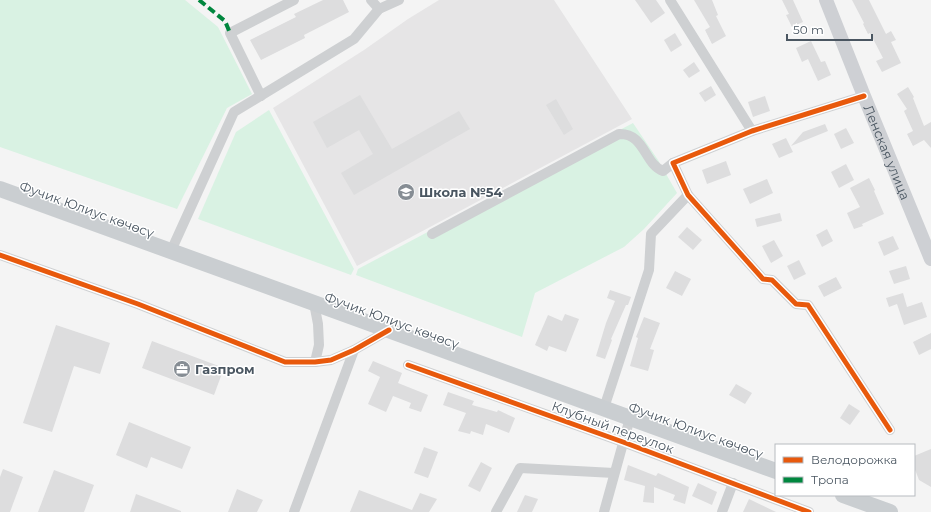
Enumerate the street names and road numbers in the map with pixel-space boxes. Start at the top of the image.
street label: Ленская улица [860,102,914,202]
street label: Фучик Юлиус көчөсү [18,177,157,241]
street label: Фучик Юлиус көчөсү [323,288,462,352]
street label: Клубный переулок [550,397,677,457]
street label: Фучик Юлиус көчөсү [627,398,766,462]

